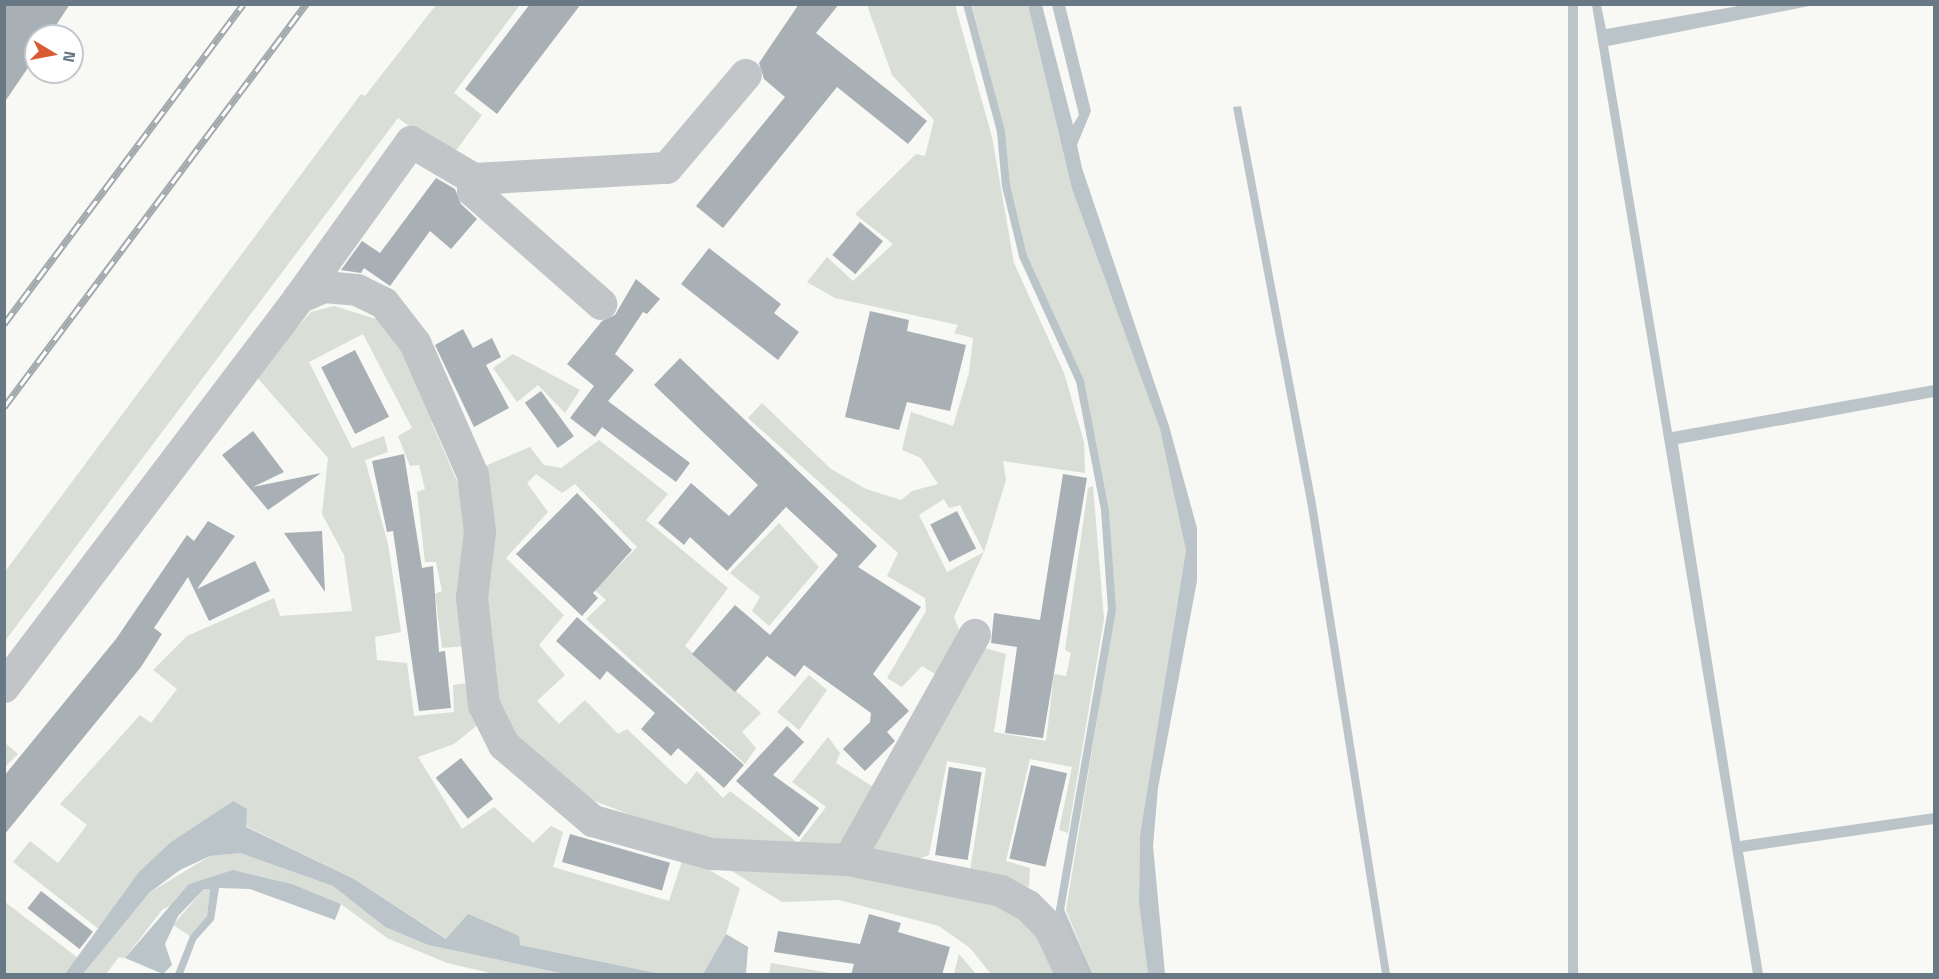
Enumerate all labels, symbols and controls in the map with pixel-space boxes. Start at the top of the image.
north arrow [24,24,84,84]
text: N [57,49,83,64]

